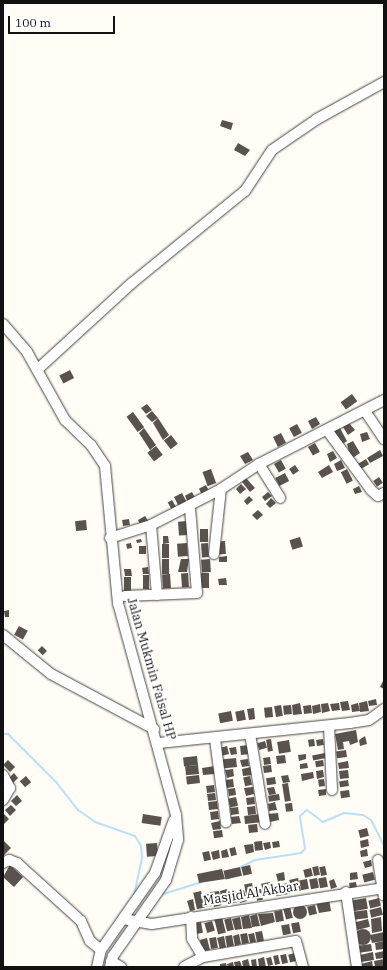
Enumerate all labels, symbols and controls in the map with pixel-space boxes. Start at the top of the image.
scale bar [10,8,117,34]
text: 100 m [15,15,51,30]
street label: Jalan Mukmin Faisal HP [123,596,179,742]
street label: Masjid Al Akbar [202,879,300,909]

